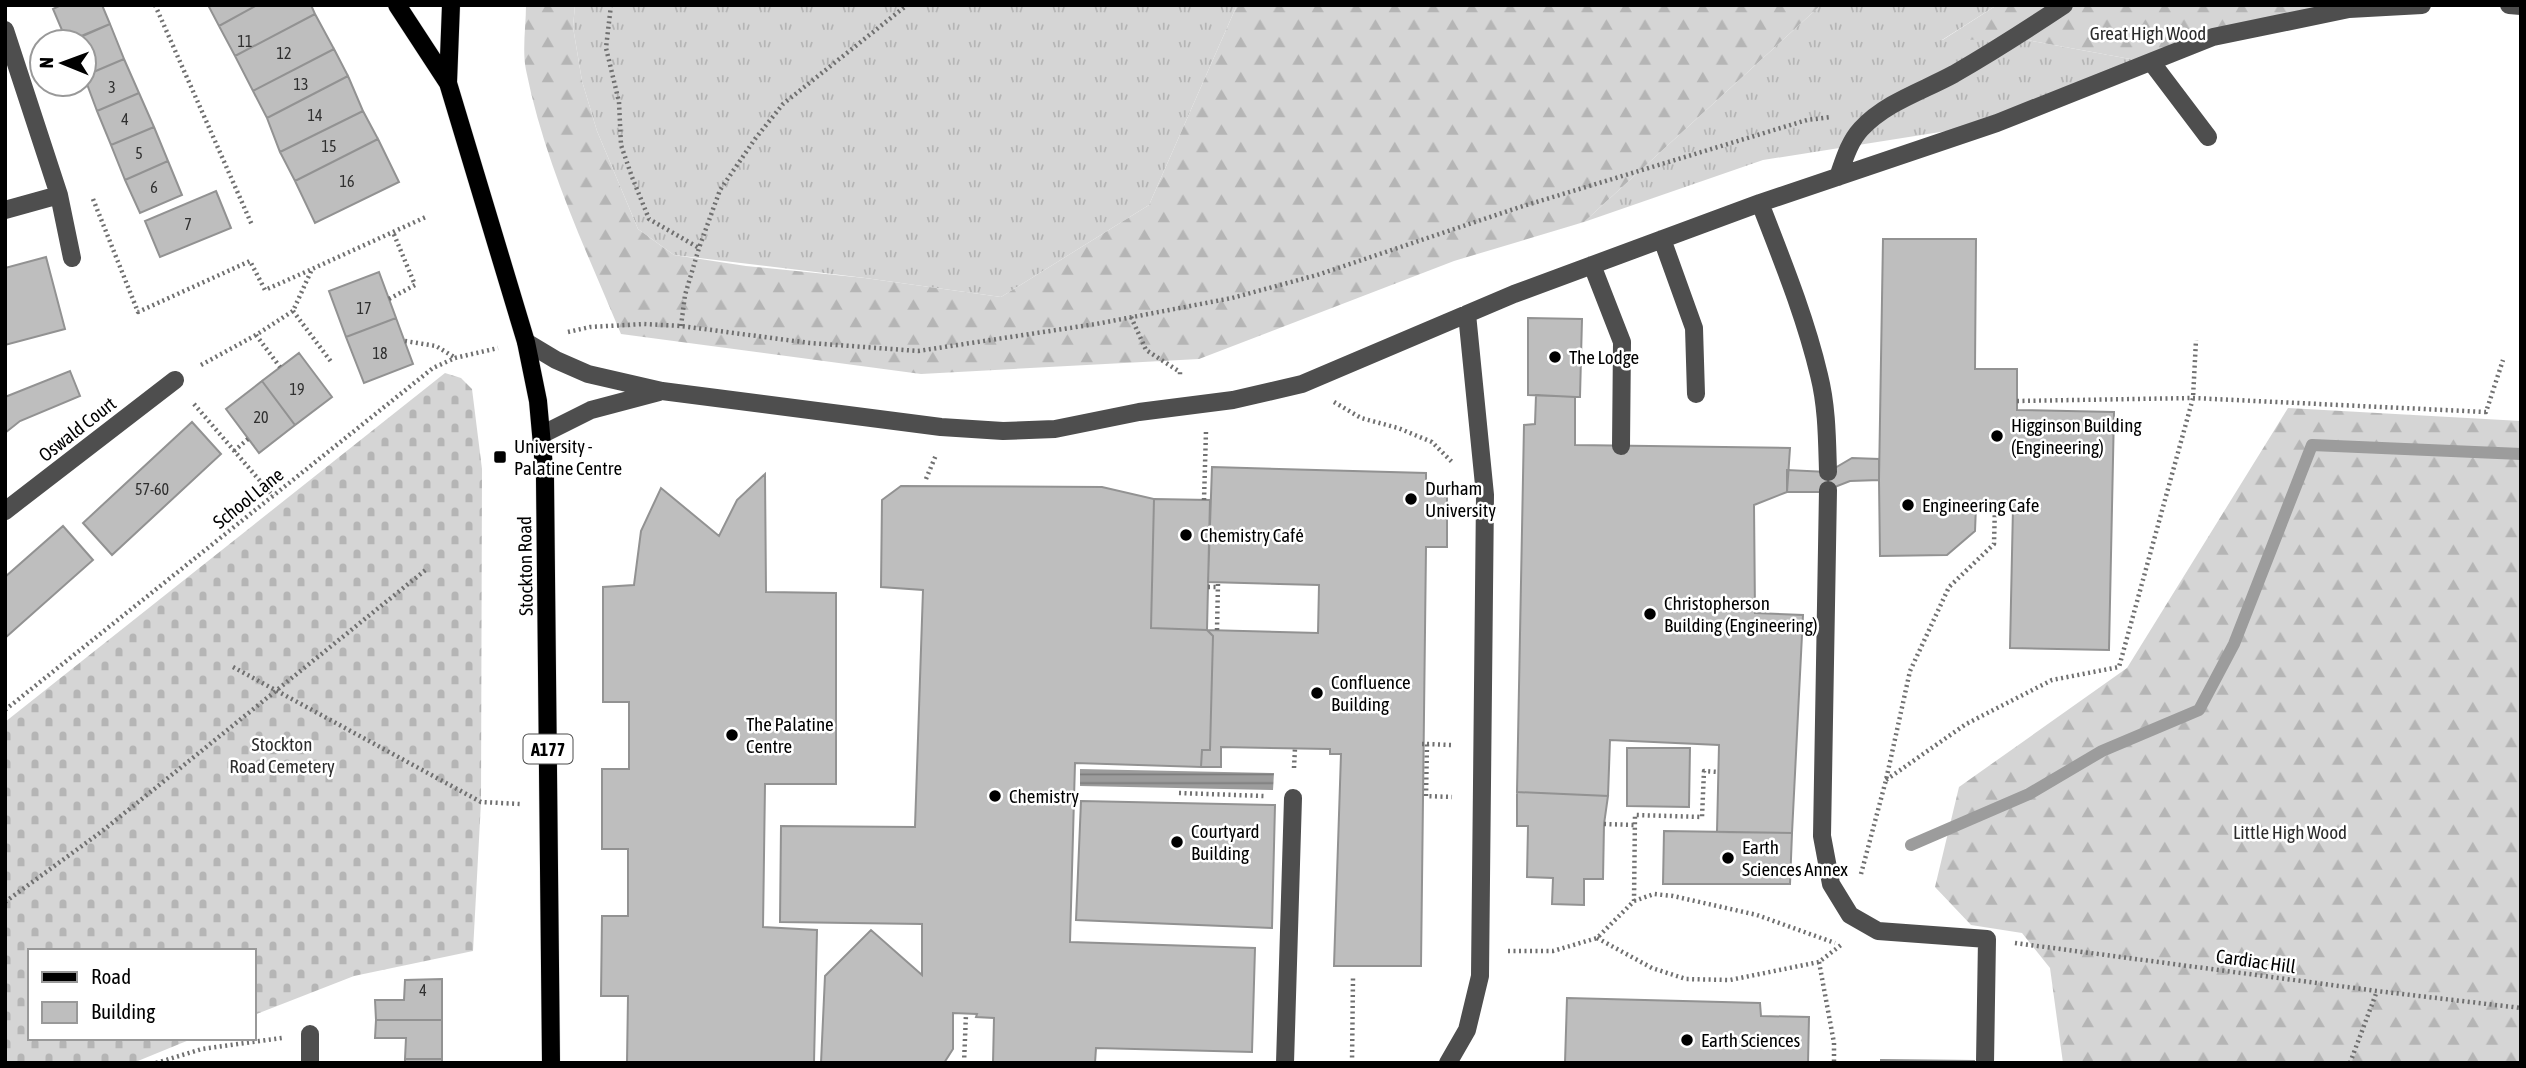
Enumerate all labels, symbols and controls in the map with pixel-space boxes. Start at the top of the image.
park label: Great High Wood [2090,22,2206,44]
north arrow [28,28,98,98]
house number: 11 [237,32,253,50]
house number: 12 [276,44,292,62]
text: N [35,57,57,69]
house number: 13 [293,75,309,93]
house number: 3 [108,78,116,96]
house number: 14 [307,106,323,124]
house number: 4 [121,110,129,128]
house number: 15 [321,137,337,155]
house number: 5 [135,144,143,162]
house number: 16 [339,172,355,190]
house number: 6 [150,178,158,196]
house number: 7 [184,215,192,233]
house number: 17 [356,299,372,317]
house number: 18 [372,344,388,362]
place label: The Lodge [1569,346,1639,368]
marker: The Lodge [1547,349,1563,365]
house number: 19 [289,380,305,398]
street label: Oswald Court [34,392,120,466]
house number: 20 [253,408,269,426]
place label: Higginson Building (Engineering) [2011,414,2142,458]
marker: Higginson Building (Engineering) [1989,428,2005,444]
place label: University - Palatine Centre [514,435,622,479]
marker: University - Palatine Centre [492,449,508,465]
street label: School Lane [209,463,287,533]
place label: Durham University [1425,477,1496,521]
house number: 57-60 [135,480,169,498]
marker: Durham University [1403,491,1419,507]
place label: Engineering Cafe [1922,494,2039,516]
marker: Engineering Cafe [1900,497,1916,513]
street label: Stockton Road [513,516,537,616]
place label: Chemistry Café [1200,524,1304,546]
marker: Chemistry Café [1178,527,1194,543]
place label: Christopherson Building (Engineering) [1664,592,1817,636]
marker: Christopherson Building (Engineering) [1642,606,1658,622]
place label: Confluence Building [1331,671,1411,715]
marker: Confluence Building [1309,685,1325,701]
place label: The Palatine Centre [746,713,834,757]
marker: The Palatine Centre [724,727,740,743]
park label: Stockton Road Cemetery [229,733,335,777]
road number: A177 [524,734,572,764]
place label: Chemistry [1009,785,1079,807]
marker: Chemistry [987,788,1003,804]
place label: Courtyard Building [1191,820,1260,864]
park label: Little High Wood [2233,821,2347,843]
marker: Courtyard Building [1169,834,1185,850]
place label: Earth Sciences Annex [1742,836,1848,880]
marker: Earth Sciences Annex [1720,850,1736,866]
street label: Cardiac Hill [2215,945,2297,977]
legend [28,949,256,1040]
text: Road [91,964,131,988]
house number: 4 [419,981,427,999]
text: Building [91,999,155,1023]
place label: Earth Sciences [1701,1029,1801,1051]
marker: Earth Sciences [1679,1032,1695,1048]

